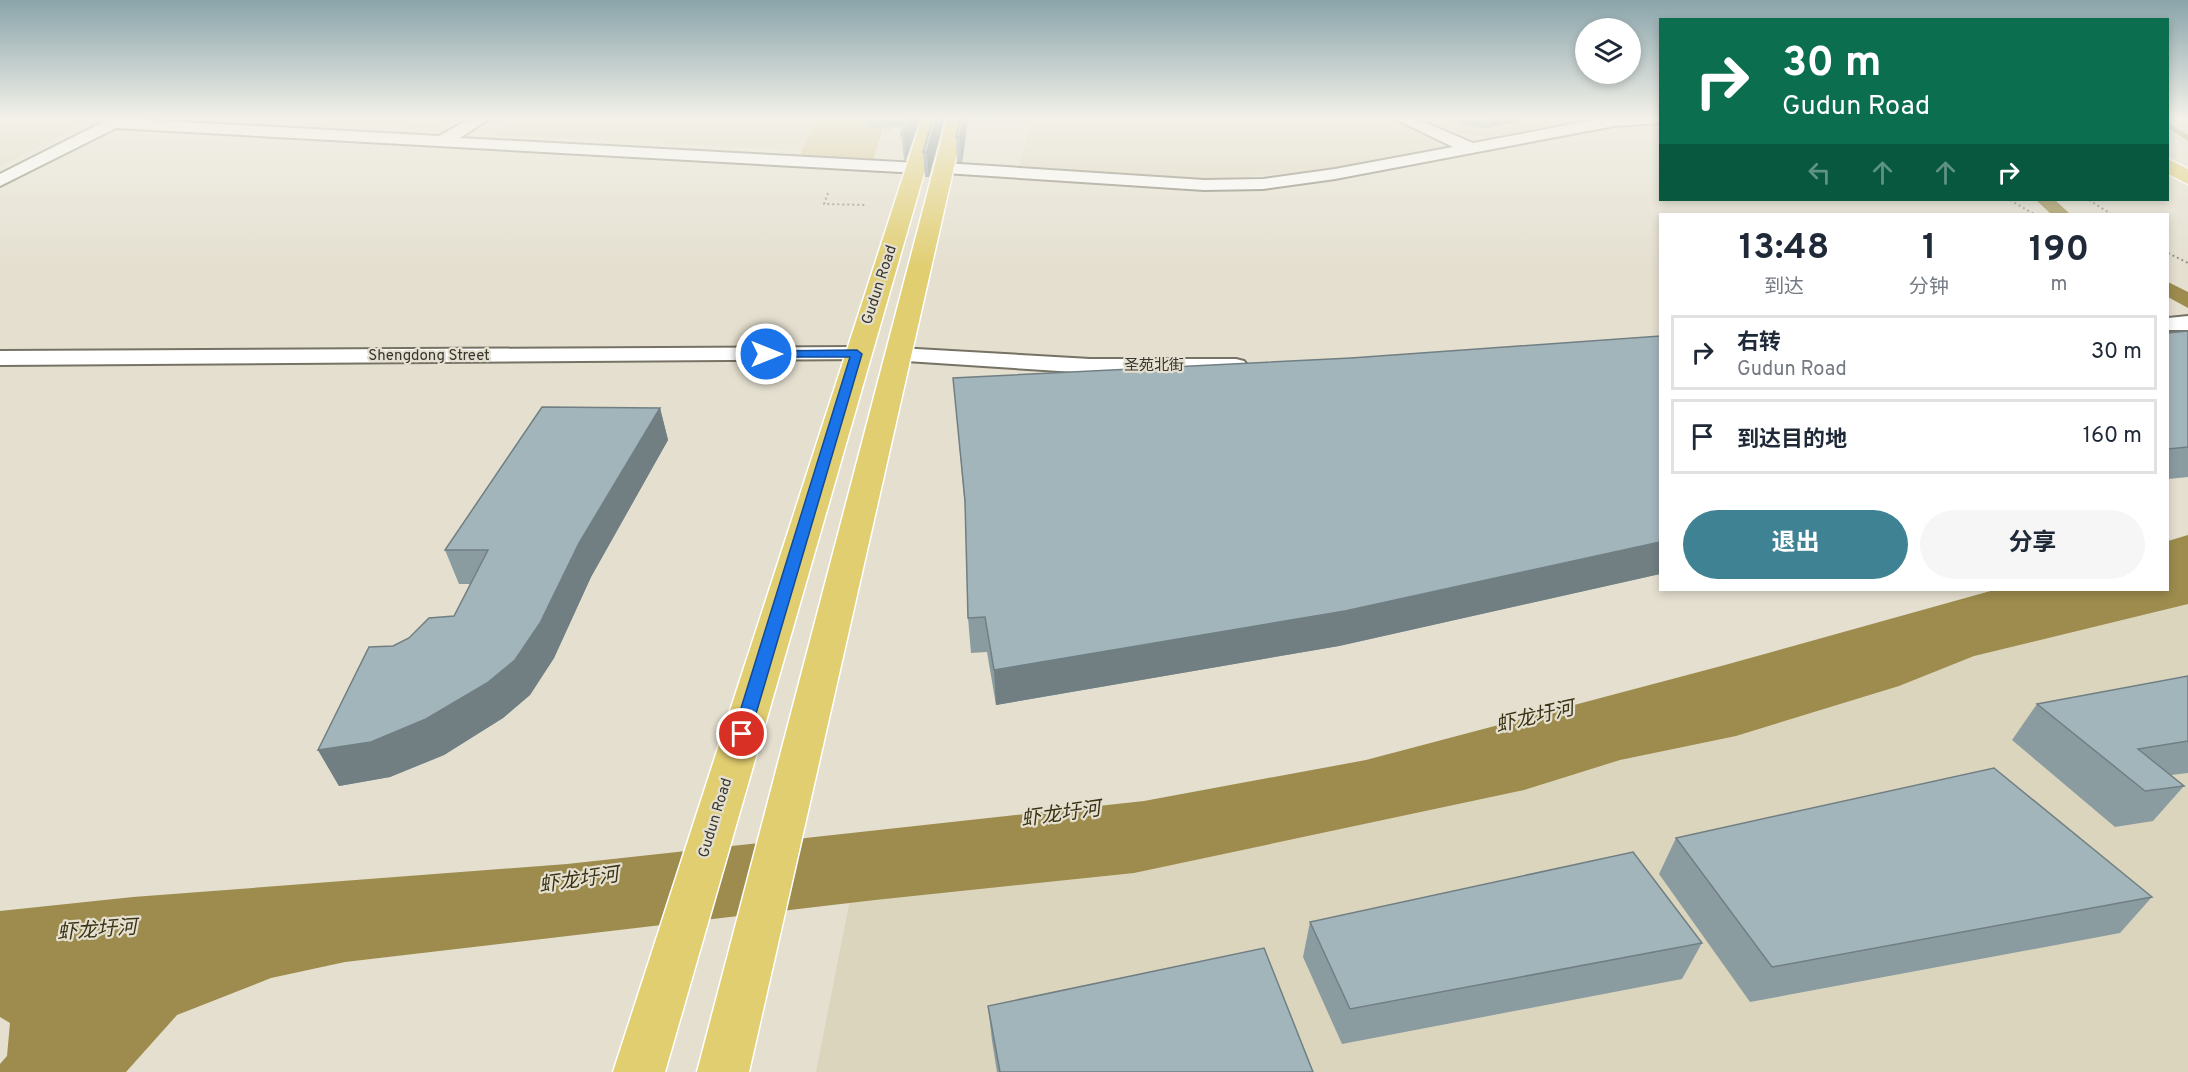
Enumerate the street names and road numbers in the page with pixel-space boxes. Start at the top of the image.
street label: Gudun Road [858,243,902,327]
street label: Shengdong Street [368,347,490,366]
street label: 圣苑北街 [1124,356,1184,376]
street label: Gudun Road [695,776,737,860]

